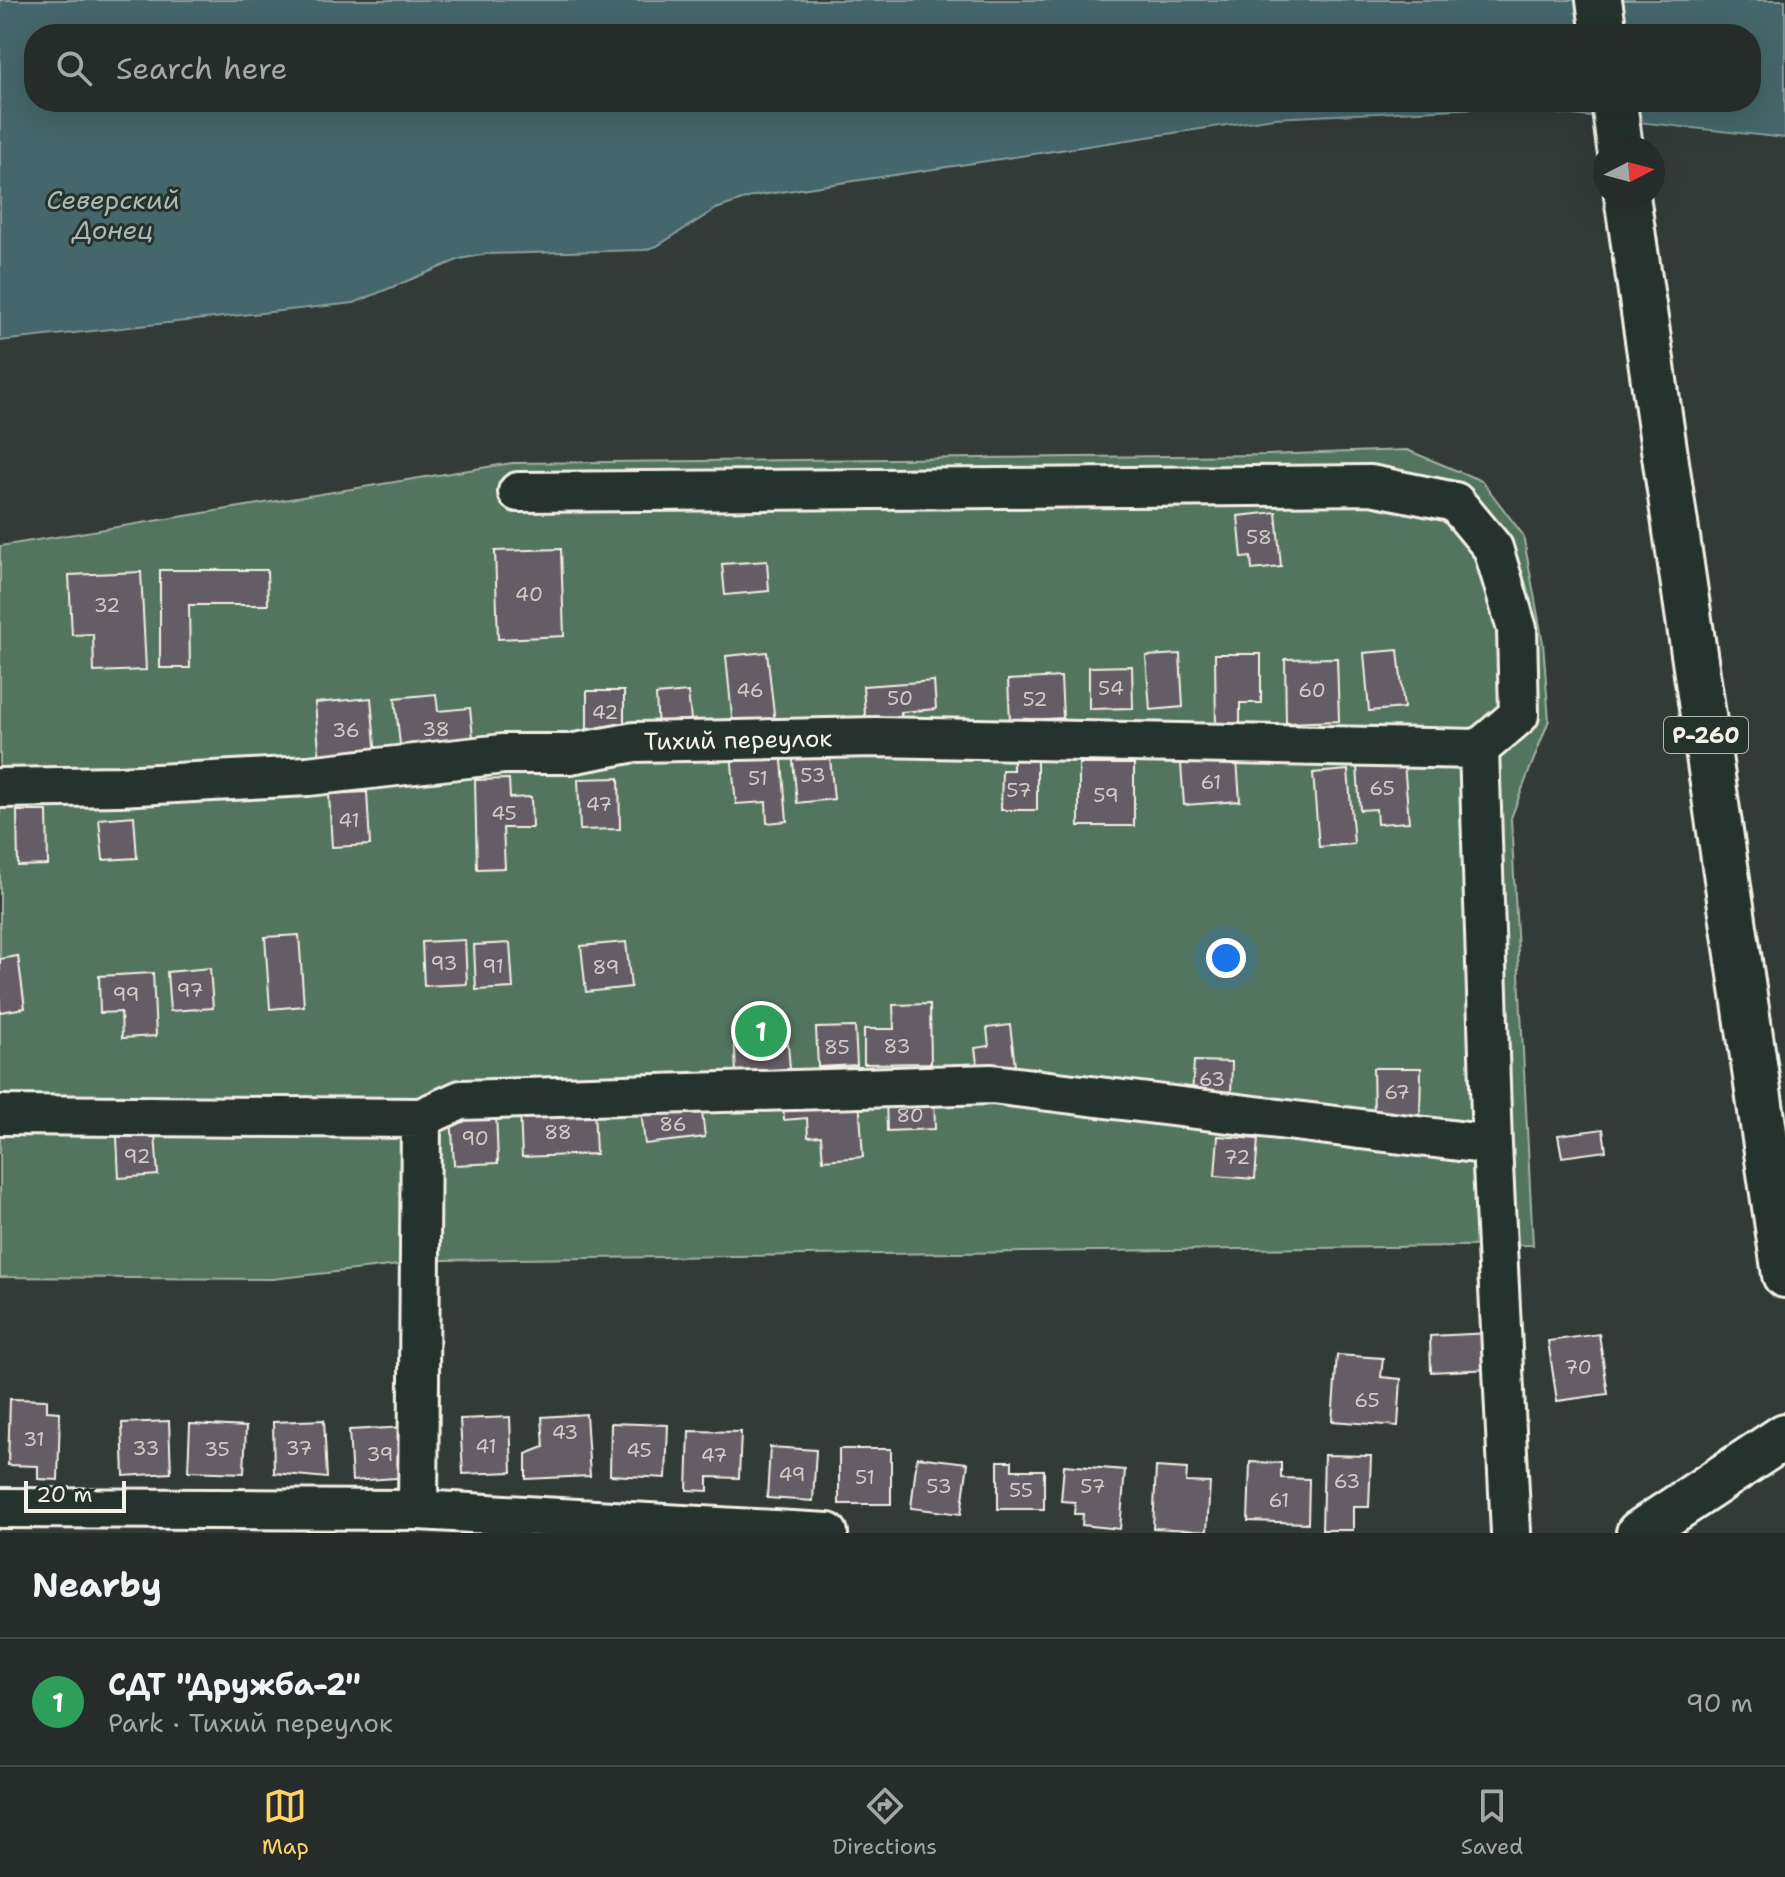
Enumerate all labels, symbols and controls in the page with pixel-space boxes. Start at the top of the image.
search box [24,24,1761,112]
icon: search [52,46,96,90]
text: Search here [116,48,287,89]
north arrow [1593,136,1665,208]
water label: Северский Донец [46,182,180,247]
house number: 58 [1246,524,1272,550]
house number: 40 [515,581,543,607]
house number: 32 [94,592,120,618]
house number: 54 [1098,675,1124,701]
house number: 46 [736,677,764,703]
house number: 60 [1298,677,1326,703]
house number: 50 [887,685,913,711]
house number: 52 [1022,686,1048,712]
house number: 42 [592,699,618,725]
house number: 38 [422,716,450,742]
house number: 36 [332,717,360,743]
road number: Р-260 [1664,717,1748,753]
street label: Тихий переулок [644,722,833,758]
house number: 53 [800,762,826,788]
house number: 51 [748,765,768,791]
house number: 61 [1201,769,1221,795]
house number: 65 [1369,775,1395,801]
house number: 57 [1006,777,1032,803]
house number: 59 [1093,782,1119,808]
house number: 47 [586,791,612,817]
house number: 45 [491,800,517,826]
house number: 41 [338,807,360,833]
your location [1206,938,1246,978]
house number: 93 [430,950,458,976]
house number: 91 [482,953,504,979]
house number: 89 [593,954,620,980]
house number: 97 [177,977,203,1003]
house number: 99 [112,981,140,1007]
pin: 1 [735,1001,787,1061]
house number: 83 [884,1033,910,1059]
house number: 85 [824,1034,850,1060]
house number: 63 [1199,1066,1225,1092]
house number: 67 [1384,1079,1410,1105]
house number: 80 [896,1102,924,1128]
house number: 86 [659,1111,687,1137]
house number: 88 [544,1119,572,1145]
house number: 90 [461,1125,489,1151]
house number: 92 [124,1143,151,1169]
house number: 72 [1224,1144,1250,1170]
house number: 70 [1564,1354,1592,1380]
house number: 65 [1354,1387,1380,1413]
house number: 43 [552,1419,578,1445]
house number: 31 [23,1426,45,1452]
house number: 41 [475,1433,497,1459]
house number: 33 [133,1435,159,1461]
house number: 37 [286,1435,312,1461]
house number: 35 [204,1436,230,1462]
house number: 45 [626,1437,652,1463]
house number: 39 [367,1441,393,1467]
house number: 47 [701,1442,727,1468]
house number: 49 [778,1461,806,1487]
house number: 51 [855,1464,875,1490]
house number: 63 [1334,1468,1360,1494]
house number: 53 [926,1473,952,1499]
house number: 57 [1080,1473,1106,1499]
scale bar [24,1477,126,1513]
house number: 55 [1009,1477,1033,1503]
text: 20 m [36,1480,93,1509]
house number: 61 [1269,1487,1289,1513]
text: Nearby [32,1562,162,1608]
text: СДТ "Дружба-2" [108,1664,361,1705]
text: 1 [52,1685,64,1720]
text: 90 m [1686,1685,1753,1720]
text: Park · Тихий переулок [108,1705,393,1740]
tab: Map [262,1784,309,1861]
tab: Directions [832,1784,937,1861]
tab: Saved [1461,1784,1523,1861]

